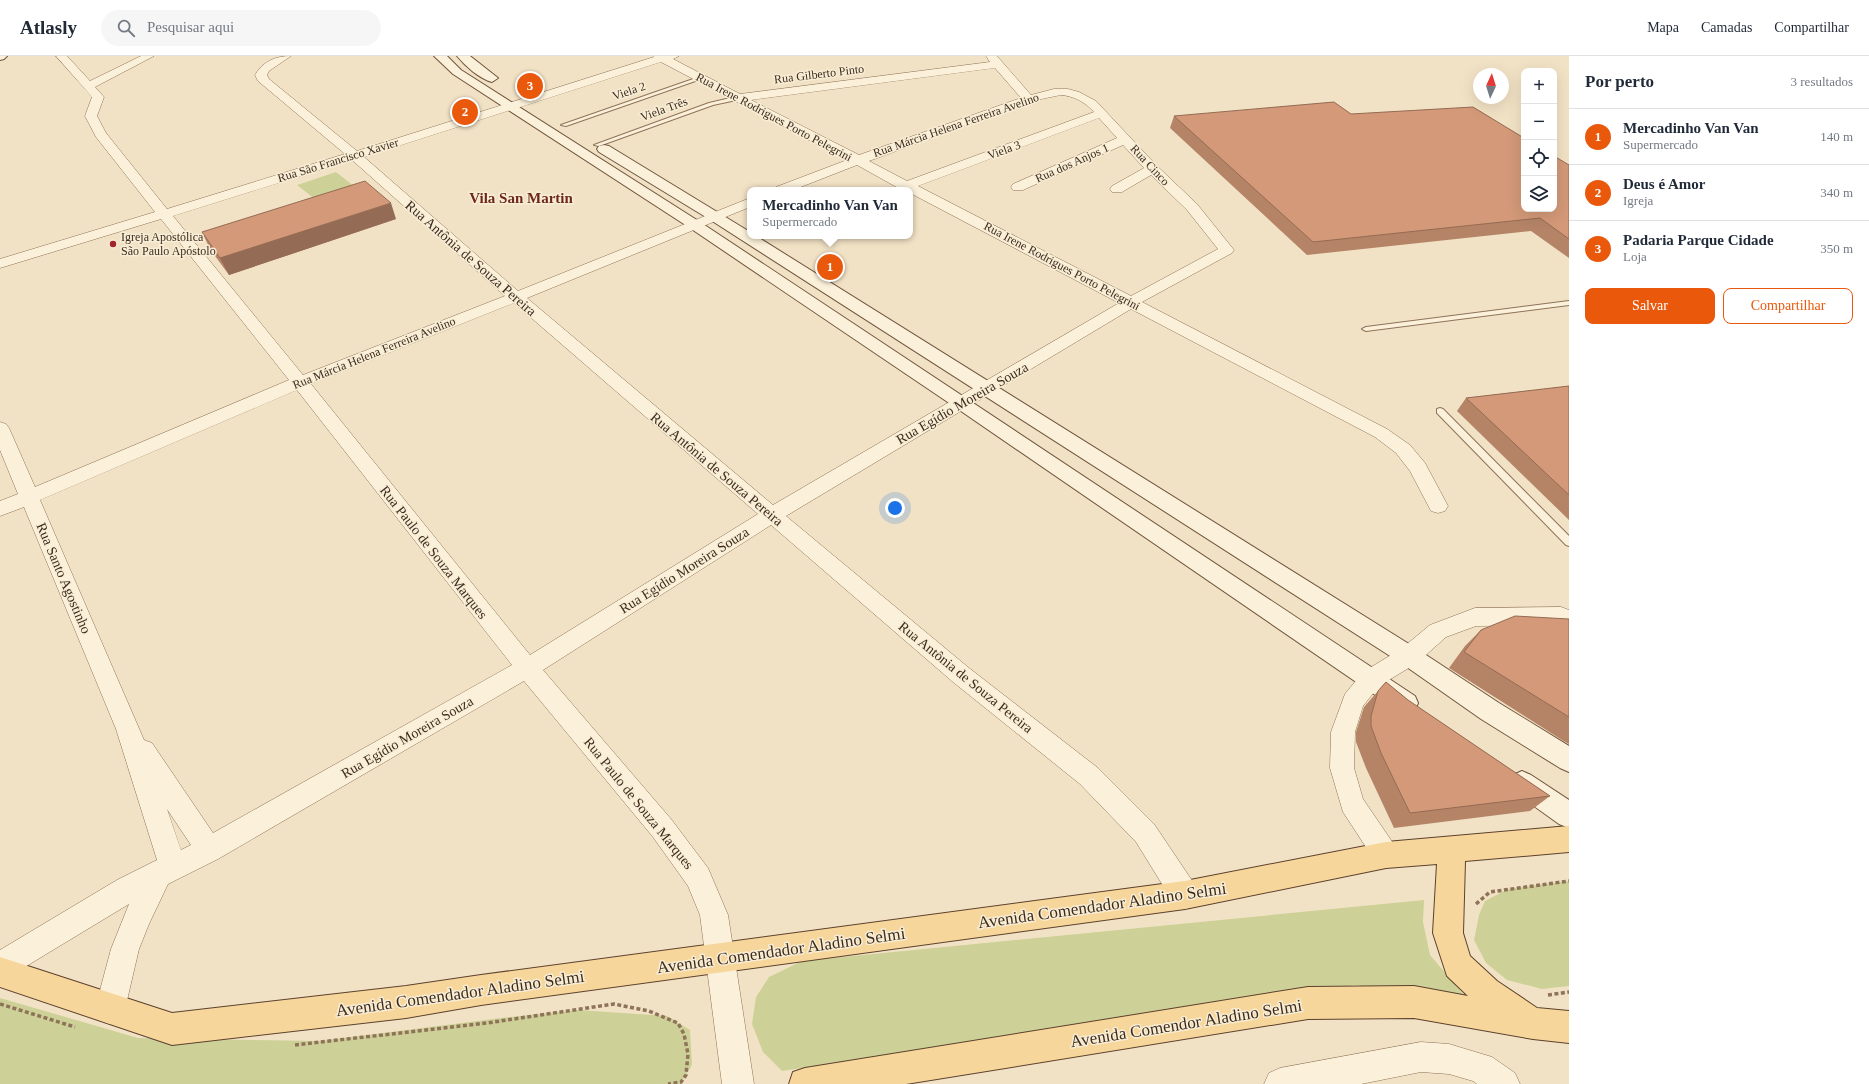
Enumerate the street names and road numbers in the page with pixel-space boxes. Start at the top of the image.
street label: Rua Gilberto Pinto [773,62,865,86]
street label: Rua Irene Rodrigues Porto Pelegrini [694,70,855,164]
street label: Viela 2 [611,79,647,103]
street label: Rua Márcia Helena Ferreira Avelino [871,90,1041,160]
street label: Viela Três [639,94,690,124]
street label: Rua São Francisco Xavier [276,135,400,185]
street label: Viela 3 [986,138,1022,162]
street label: Rua dos Anjos 1 [1033,141,1111,185]
street label: Rua Cinco [1127,142,1173,188]
street label: Rua Antônia de Souza Pereira [402,198,540,320]
street label: Rua Irene Rodrigues Porto Pelegrini [982,219,1143,313]
street label: Rua Márcia Helena Ferreira Avelino [291,314,457,392]
street label: Rua Egídio Moreira Souza [894,359,1031,447]
street label: Rua Antônia de Souza Pereira [648,410,786,530]
street label: Rua Paulo de Souza Marques [377,483,490,622]
street label: Rua Santo Agostinho [33,520,94,636]
street label: Rua Egídio Moreira Souza [617,524,752,616]
street label: Rua Antônia de Souza Pereira [896,619,1036,737]
street label: Rua Egídio Moreira Souza [339,693,476,781]
street label: Rua Paulo de Souza Marques [581,735,696,872]
street label: Avenida Comendador Aladino Selmi [977,879,1228,932]
street label: Avenida Comendador Aladino Selmi [656,924,907,977]
street label: Avenida Comendador Aladino Selmi [335,967,586,1020]
street label: Avenida Comendor Aladino Selmi [1069,996,1304,1051]

